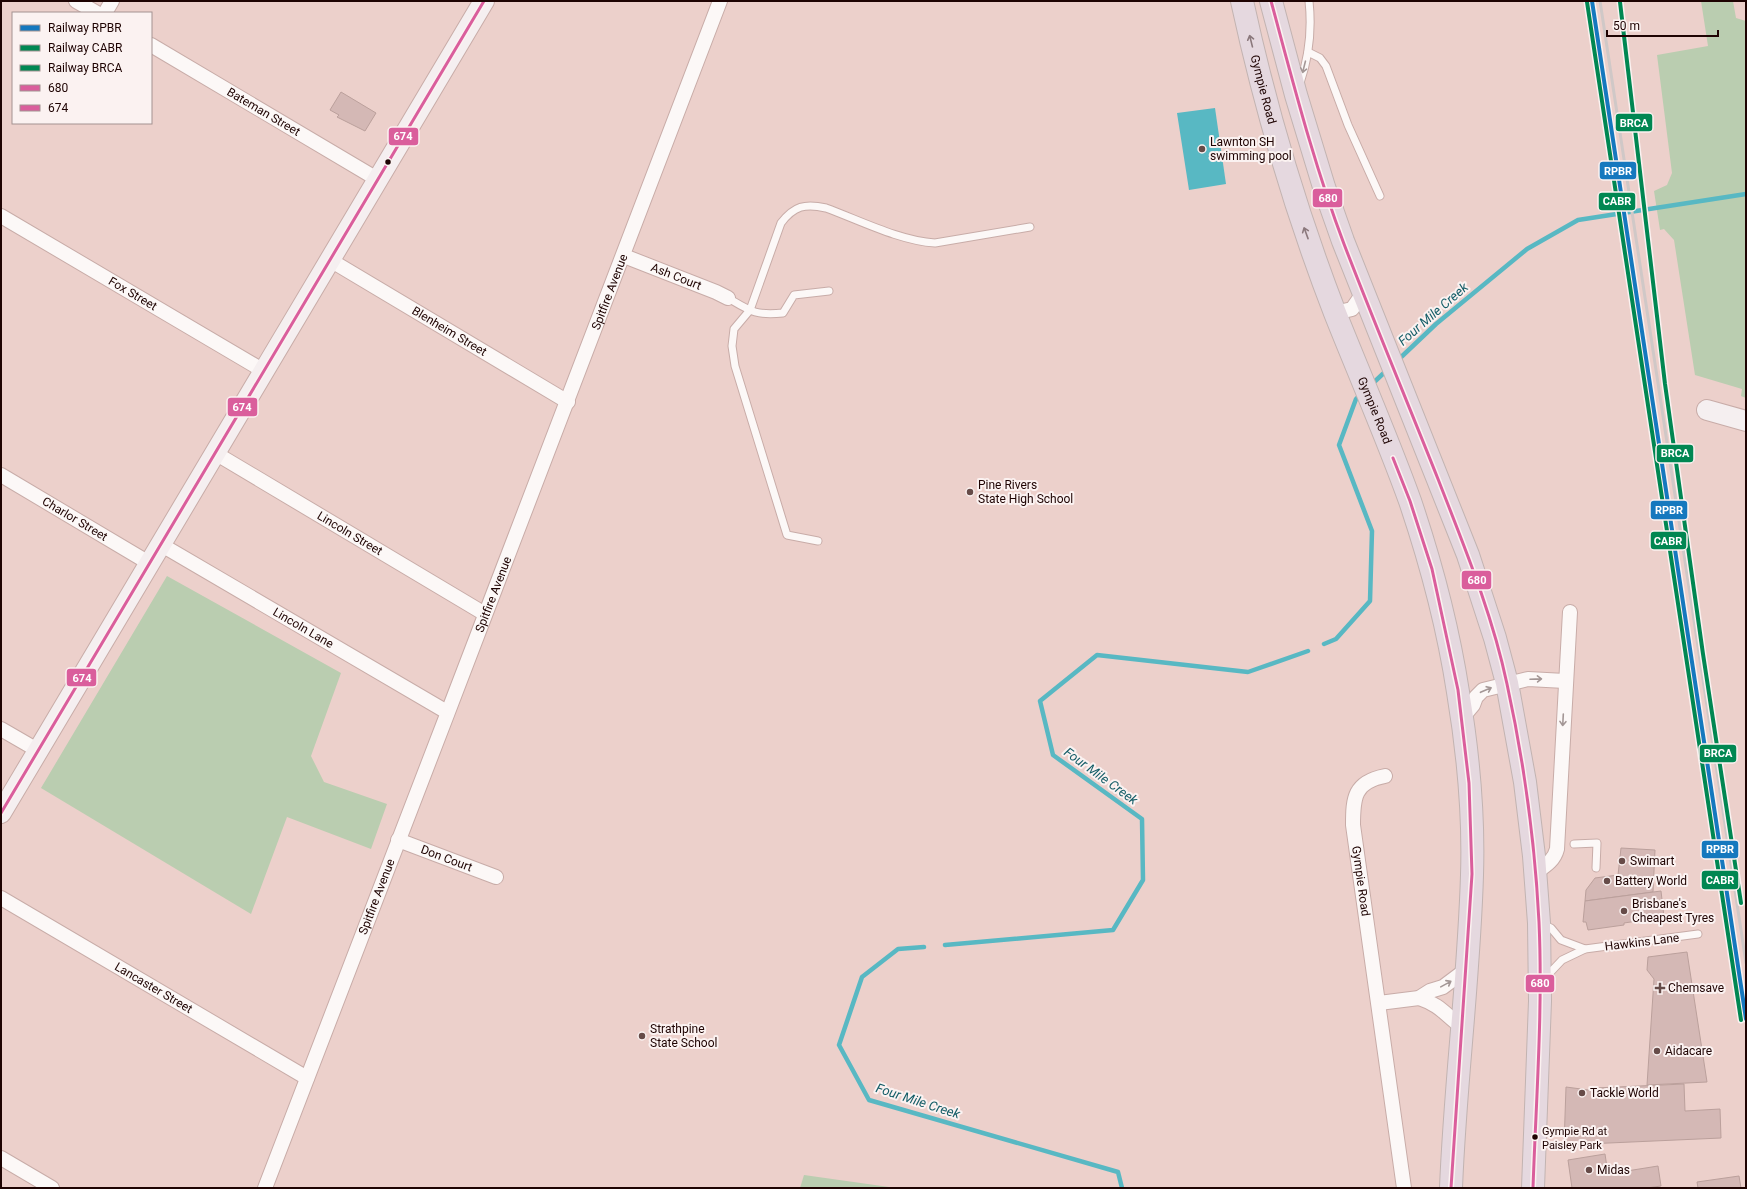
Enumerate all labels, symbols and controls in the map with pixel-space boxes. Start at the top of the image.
legend [12,12,152,124]
scale bar [1607,12,1718,38]
text: 50 m [1613,19,1640,33]
text: Railway RPBR [48,21,122,35]
one-way arrow [1247,34,1255,47]
text: Railway CABR [48,41,123,55]
street label: Gympie Road [1248,53,1279,126]
text: Railway BRCA [48,61,123,75]
one-way arrow [1300,61,1308,74]
text: 680 [48,81,68,95]
street label: Bateman Street [225,85,303,139]
text: 674 [48,101,68,115]
line badge: BRCA [1615,113,1653,132]
text: BRCA [1620,117,1649,130]
line badge: 674 [388,127,419,146]
text: 674 [394,130,413,143]
place label: Lawnton SH swimming pool [1210,135,1292,163]
marker: Lawnton SH swimming pool [1197,144,1207,154]
unlabelled marker [383,157,393,167]
line badge: RPBR [1599,161,1637,180]
text: RPBR [1604,165,1632,178]
line badge: 680 [1312,188,1343,208]
text: 680 [1319,192,1337,205]
line badge: CABR [1598,192,1636,211]
text: CABR [1603,195,1631,208]
one-way arrow [1302,227,1310,239]
street label: Spitfire Avenue [589,252,630,332]
street label: Ash Court [649,260,704,293]
street label: Fox Street [106,274,160,313]
water label: Four Mile Creek [1395,279,1471,348]
street label: Blenheim Street [409,304,489,359]
street label: Gympie Road [1355,375,1395,446]
line badge: 674 [227,397,258,417]
text: 674 [233,401,252,414]
line badge: BRCA [1656,444,1694,463]
text: BRCA [1661,447,1690,460]
place label: Pine Rivers State High School [978,478,1073,506]
marker: Pine Rivers State High School [965,487,975,497]
street label: Charlor Street [40,494,110,544]
line badge: RPBR [1650,500,1688,520]
text: RPBR [1655,504,1683,517]
street label: Lincoln Street [315,509,385,558]
line badge: CABR [1650,531,1687,550]
text: CABR [1654,535,1682,548]
street label: Spitfire Avenue [472,555,514,634]
line badge: 680 [1461,570,1492,590]
text: 680 [1468,574,1486,587]
street label: Lincoln Lane [271,605,336,651]
line badge: 674 [66,668,97,687]
text: 674 [73,672,92,685]
one-way arrow [1529,675,1542,683]
one-way arrow [1479,685,1491,693]
one-way arrow [1560,713,1567,726]
water label: Four Mile Creek [1061,744,1141,808]
line badge: BRCA [1699,744,1737,763]
text: BRCA [1704,747,1733,760]
line badge: RPBR [1701,840,1739,859]
street label: Don Court [419,842,474,874]
text: RPBR [1706,843,1734,856]
street label: Gympie Road [1349,845,1373,917]
place label: Swimart [1630,854,1674,868]
marker: Swimart [1617,856,1627,866]
street label: Spitfire Avenue [356,857,398,937]
line badge: CABR [1701,870,1739,890]
place label: Battery World [1615,874,1687,888]
text: CABR [1706,874,1734,887]
marker: Battery World [1602,876,1612,886]
place label: Brisbane's Cheapest Tyres [1632,897,1714,925]
marker: Brisbane's Cheapest Tyres [1619,906,1629,916]
street label: Hawkins Lane [1604,930,1680,954]
street label: Lancaster Street [112,959,195,1016]
line badge: 680 [1525,974,1555,993]
text: 680 [1531,977,1549,990]
one-way arrow [1440,980,1452,988]
place label: Chemsave [1668,981,1724,995]
marker: Chemsave [1655,983,1665,993]
place label: Strathpine State School [650,1022,717,1050]
marker: Strathpine State School [637,1031,647,1041]
place label: Aidacare [1665,1044,1712,1058]
marker: Aidacare [1652,1046,1662,1056]
water label: Four Mile Creek [874,1080,963,1122]
place label: Tackle World [1590,1086,1659,1100]
marker: Tackle World [1577,1088,1587,1098]
place label: Gympie Rd at Paisley Park [1542,1125,1607,1152]
marker: Gympie Rd at Paisley Park [1530,1132,1540,1142]
place label: Midas [1597,1163,1630,1177]
marker: Midas [1584,1165,1594,1175]

